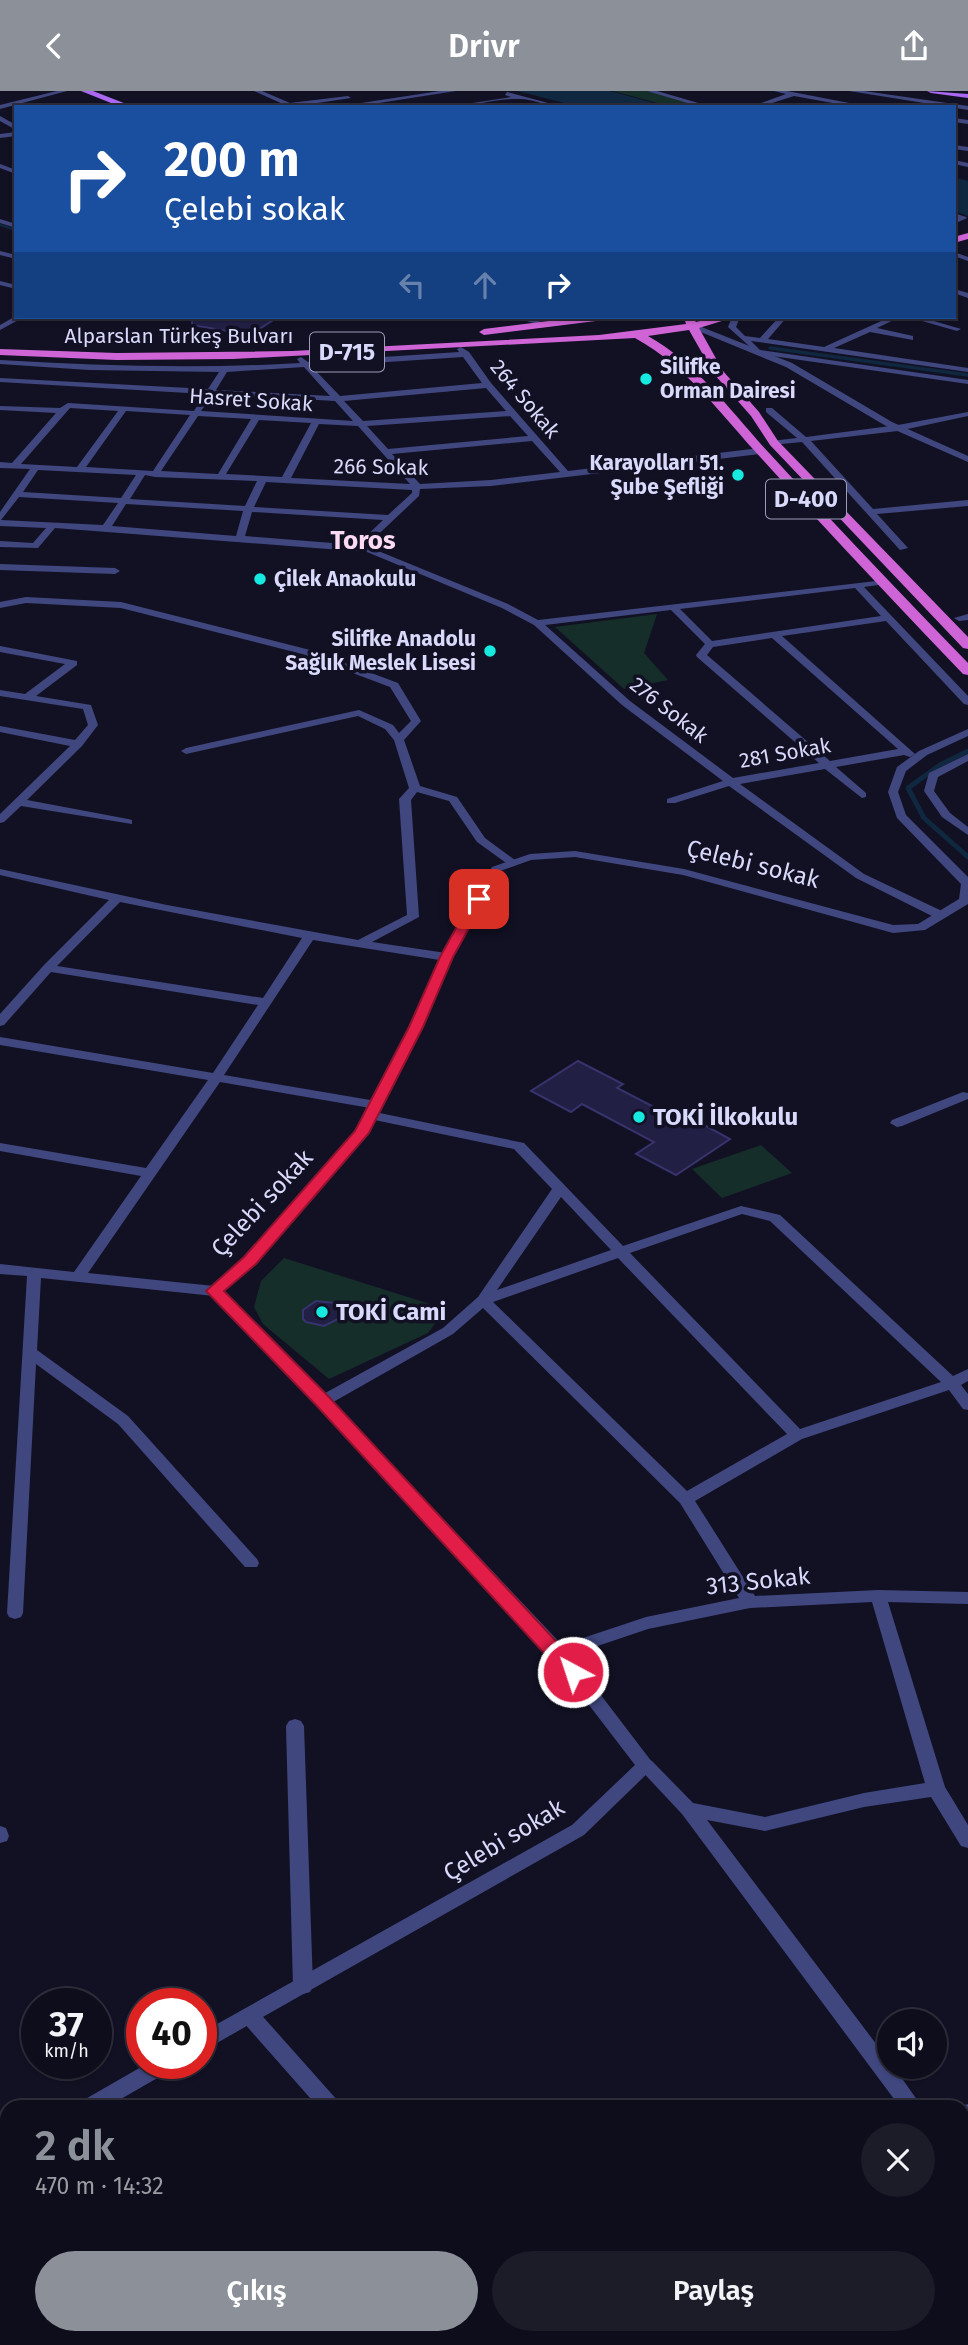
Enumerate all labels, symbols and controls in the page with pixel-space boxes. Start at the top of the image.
icon: back [35,27,73,65]
text: Drivr [448,27,520,65]
icon: share [895,27,933,65]
text: 200 m [164,130,300,189]
icon: right [49,133,140,224]
text: Çelebi sokak [164,190,345,228]
icon: left [393,266,431,304]
icon: ahead [466,266,504,304]
icon: right [539,266,577,304]
street label: Alparslan Türkeş Bulvarı [65,323,293,349]
road number: D-715 [310,333,384,371]
street label: 264 Sokak [485,354,566,444]
place label: Silifke Orman Dairesi [660,354,796,404]
marker: Silifke Orman Dairesi [638,371,654,387]
street label: Hasret Sokak [188,383,314,417]
place label: Karayolları 51. Şube Şefliği [589,450,724,500]
street label: 266 Sokak [333,453,429,481]
marker: Karayolları 51. Şube Şefliği [730,467,746,483]
road number: D-400 [766,479,846,519]
district label: Toros [330,525,396,556]
place label: Çilek Anaokulu [274,566,416,592]
marker: Çilek Anaokulu [252,571,268,587]
place label: Silifke Anadolu Sağlık Meslek Lisesi [285,626,476,676]
marker: Silifke Anadolu Sağlık Meslek Lisesi [482,643,498,659]
street label: 276 Sokak [625,671,713,749]
street label: 281 Sokak [737,732,833,774]
street label: Çelebi sokak [684,834,823,894]
pin [449,869,509,929]
icon: arrive [460,880,498,918]
place label: TOKİ İlkokulu [653,1102,798,1131]
marker: TOKİ İlkokulu [631,1109,647,1125]
street label: Çelebi sokak [205,1143,319,1262]
place label: TOKİ Cami [336,1297,446,1326]
marker: TOKİ Cami [314,1304,330,1320]
street label: 313 Sokak [705,1562,812,1600]
position arrow [536,1635,610,1709]
street label: Çelebi sokak [439,1793,570,1887]
speed limit sign: 40 [126,1988,217,2079]
text: 37 [49,2003,84,2045]
map controls [877,2009,947,2079]
button: sound [877,2009,947,2079]
text: km/h [44,2040,89,2062]
text: 2 dk [35,2121,115,2171]
button: close [861,2123,935,2197]
text: 470 m · 14:32 [35,2172,164,2200]
button: Çıkış [35,2251,478,2331]
button: Paylaş [492,2251,935,2331]

